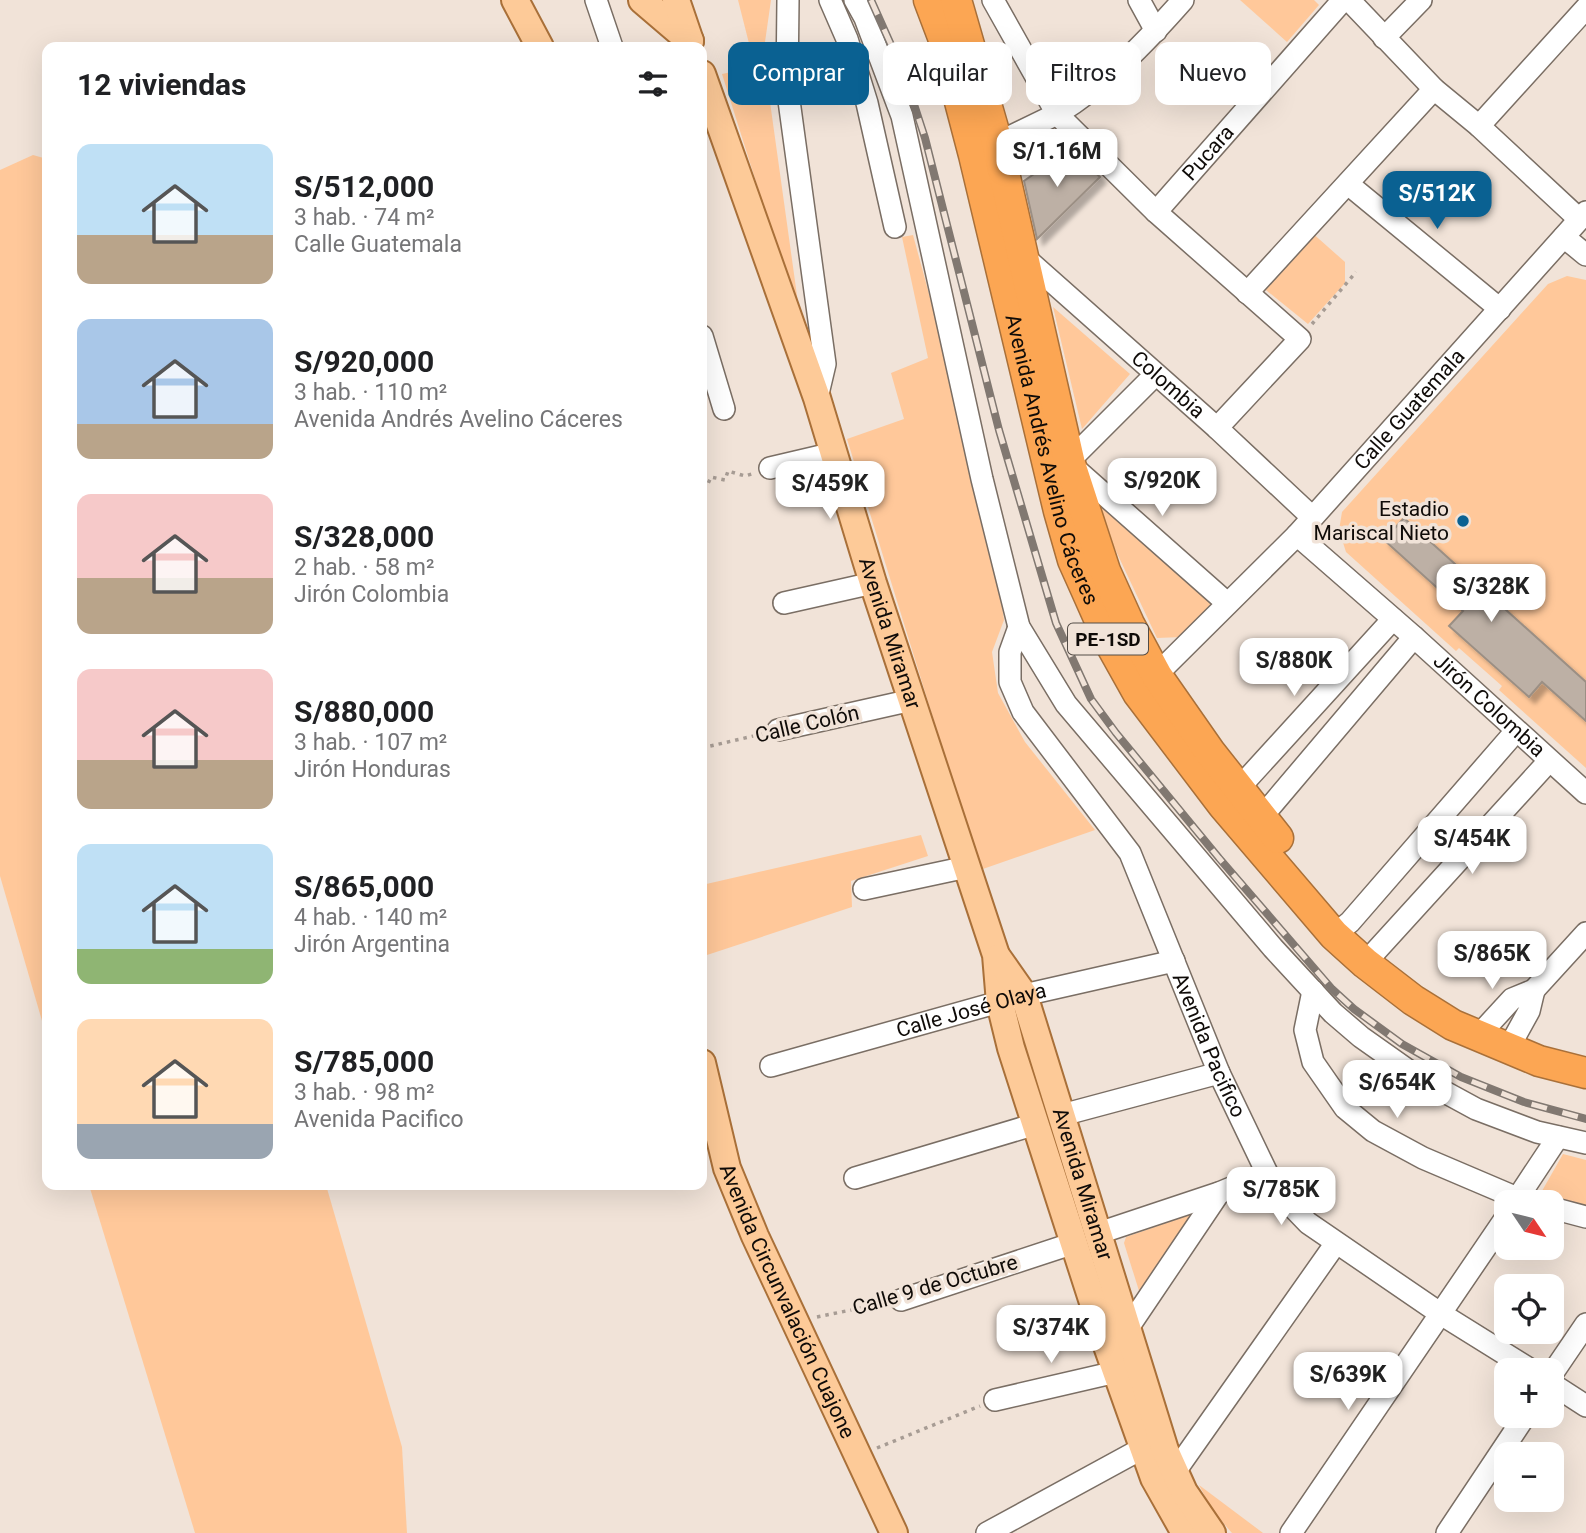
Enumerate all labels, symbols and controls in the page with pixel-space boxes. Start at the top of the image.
chip: Comprar [728,42,869,105]
chip: Alquilar [883,42,1012,105]
chip: Filtros [1026,42,1141,105]
chip: Nuevo [1155,42,1271,105]
icon: filters [634,65,672,103]
text: 12 viviendas [77,67,247,102]
street label: Pucara [1178,120,1239,185]
pin: S/1.16M [992,130,1122,189]
text: S/1.16M [1012,138,1102,165]
text: S/512,000 [294,169,434,204]
icon: home [133,172,217,256]
pin: S/512K [1380,172,1494,231]
text: S/512K [1399,180,1475,207]
text: 3 hab. · 74 m² [294,204,434,231]
text: Calle Guatemala [294,231,462,258]
street label: Avenida Andrés Avelino Cáceres [1000,312,1103,608]
text: S/920,000 [294,344,434,379]
street label: Calle Guatemala [1349,344,1470,475]
street label: Colombia [1127,346,1210,423]
icon: home [133,347,217,431]
text: 3 hab. · 110 m² [294,379,447,406]
text: Avenida Andrés Avelino Cáceres [294,406,623,433]
pin: S/920K [1105,458,1219,518]
pin: S/459K [773,462,887,521]
text: S/920K [1124,467,1200,494]
text: S/459K [792,470,868,497]
place label: Estadio Mariscal Nieto [1314,497,1449,545]
marker: Estadio Mariscal Nieto [1455,513,1471,529]
text: S/328,000 [294,519,434,554]
icon: home [133,522,217,606]
text: 2 hab. · 58 m² [294,554,434,581]
street label: Avenida Miramar [854,554,926,712]
pin: S/328K [1434,564,1548,624]
text: S/328K [1453,573,1529,600]
text: Jirón Colombia [294,581,449,608]
road number: PE-1SD [1068,624,1148,654]
pin: S/880K [1237,638,1351,698]
text: S/880K [1256,647,1332,674]
street label: Jirón Colombia [1429,649,1550,762]
text: S/880,000 [294,694,434,729]
icon: home [133,697,217,781]
street label: Calle Colón [753,700,861,748]
text: 3 hab. · 107 m² [294,729,447,756]
text: Jirón Honduras [294,756,451,783]
pin: S/454K [1415,816,1529,876]
text: S/454K [1434,825,1510,852]
text: S/865,000 [294,869,434,904]
icon: home [133,872,217,956]
text: 4 hab. · 140 m² [294,904,447,931]
text: Jirón Argentina [294,931,450,958]
pin: S/865K [1435,932,1549,991]
text: S/865K [1454,940,1530,967]
street label: Avenida Pacifico [1168,969,1251,1121]
street label: Calle José Olaya [894,978,1049,1042]
text: S/785,000 [294,1044,434,1079]
icon: home [133,1047,217,1131]
pin: S/654K [1340,1060,1454,1120]
text: S/654K [1359,1069,1435,1096]
text: 3 hab. · 98 m² [294,1079,434,1106]
street label: Avenida Miramar [1048,1105,1117,1263]
text: Avenida Pacifico [294,1106,464,1133]
street label: Avenida Circunvalación Cuajone [715,1160,860,1442]
pin: S/785K [1224,1168,1338,1227]
text: S/785K [1243,1176,1319,1203]
north arrow [1494,1190,1564,1260]
map controls [1494,1190,1564,1512]
street label: Calle 9 de Octubre [850,1250,1020,1320]
button: locate [1494,1274,1564,1344]
pin: S/374K [994,1306,1108,1365]
text: S/374K [1013,1314,1089,1341]
pin: S/639K [1291,1352,1405,1412]
button: + [1494,1358,1564,1428]
text: S/639K [1310,1361,1386,1388]
button: − [1494,1442,1564,1512]

